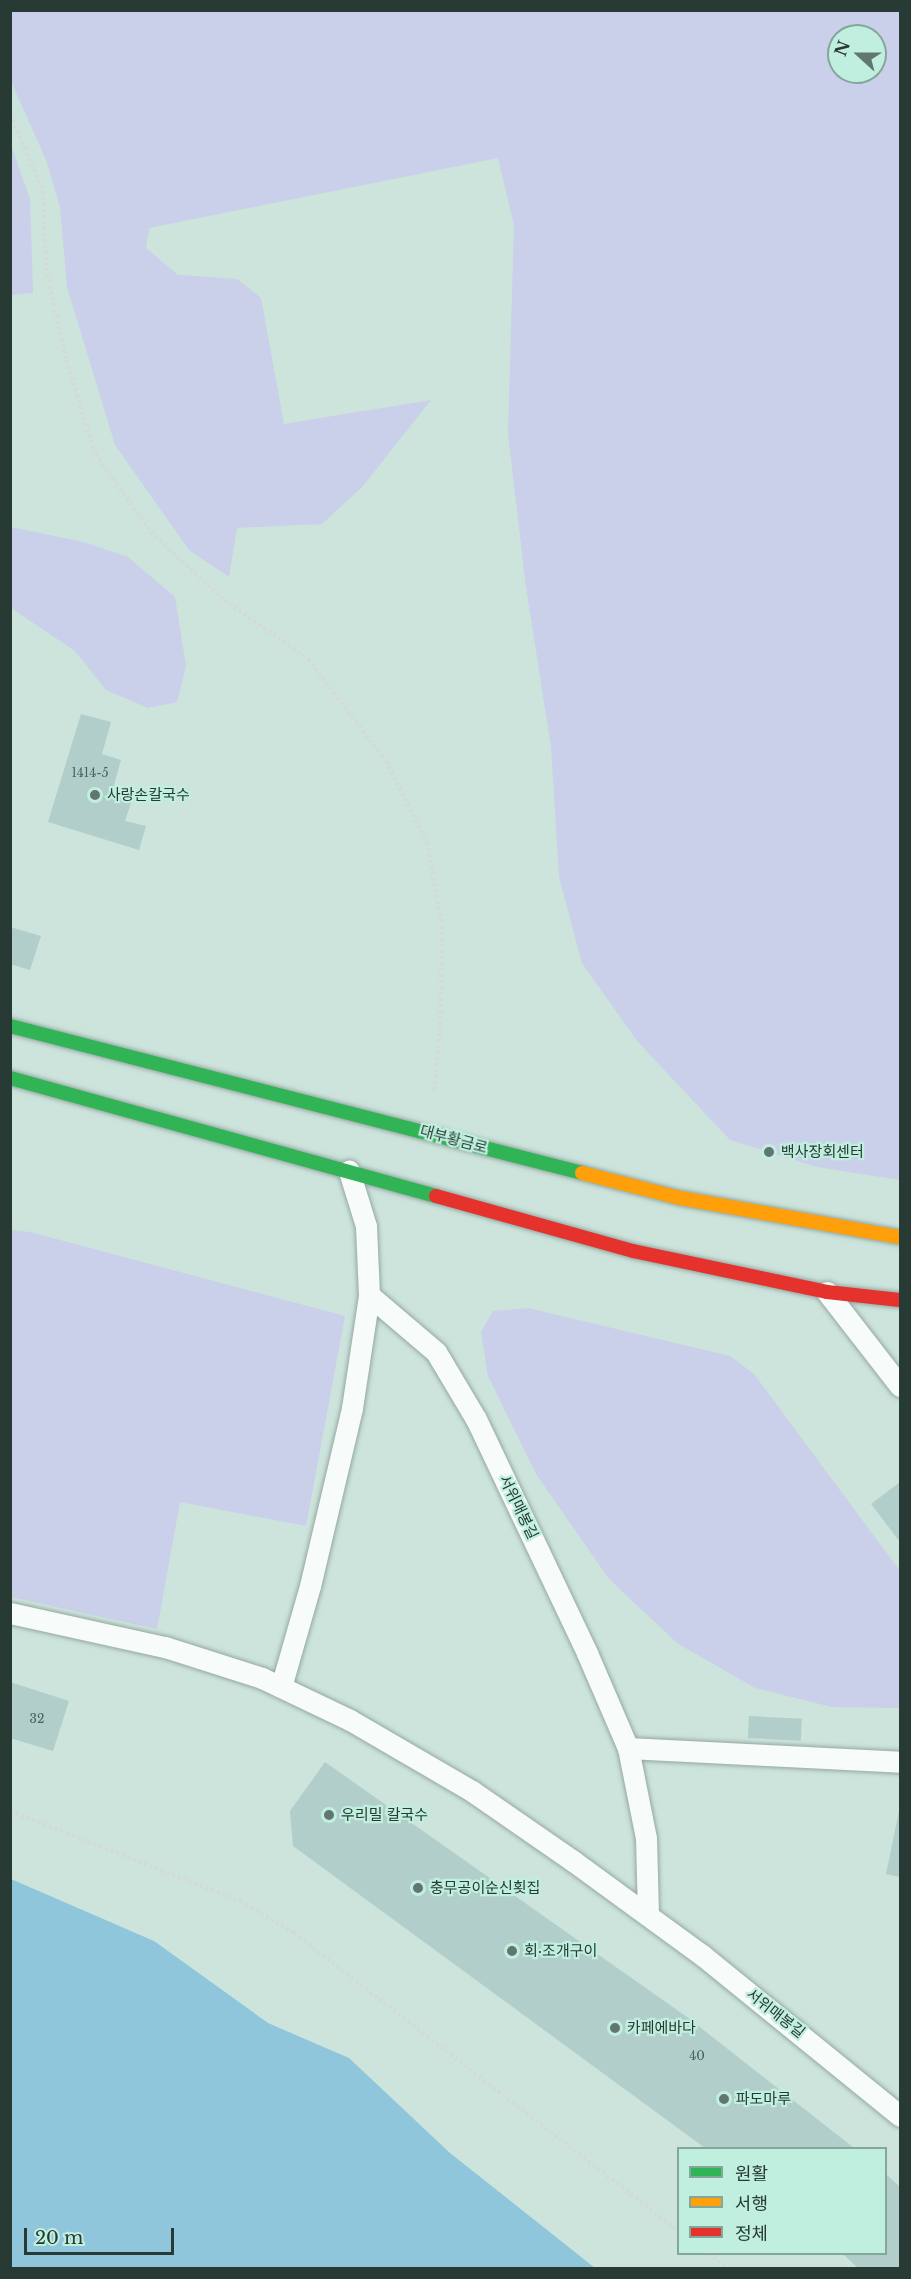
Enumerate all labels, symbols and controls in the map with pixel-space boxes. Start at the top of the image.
north arrow [827,24,887,84]
text: N [830,38,854,59]
house number: 1414-5 [71,766,109,780]
place label: 사랑손칼국수 [107,786,190,804]
marker: 사랑손칼국수 [88,788,102,802]
street label: 대부황금로 [418,1121,490,1157]
place label: 백사장회센터 [781,1143,864,1161]
marker: 백사장회센터 [762,1145,776,1159]
street label: 서위매봉길 [496,1472,542,1542]
house number: 32 [30,1712,44,1726]
place label: 우리밀 칼국수 [341,1806,428,1824]
marker: 우리밀 칼국수 [322,1808,336,1822]
place label: 충무공이순신횟집 [430,1879,540,1897]
marker: 충무공이순신횟집 [411,1881,425,1895]
place label: 회·조개구이 [524,1942,597,1960]
marker: 회·조개구이 [505,1944,519,1958]
street label: 서위매봉길 [743,1985,809,2041]
place label: 카페에바다 [627,2019,696,2037]
marker: 카페에바다 [608,2021,622,2035]
house number: 40 [689,2049,705,2063]
place label: 파도마루 [736,2090,791,2108]
marker: 파도마루 [717,2092,731,2106]
legend [677,2147,887,2255]
text: 원활 [735,2163,768,2185]
text: 서행 [735,2193,768,2215]
scale bar [27,2216,177,2254]
text: 정체 [735,2223,768,2245]
text: 20 m [35,2227,83,2249]

